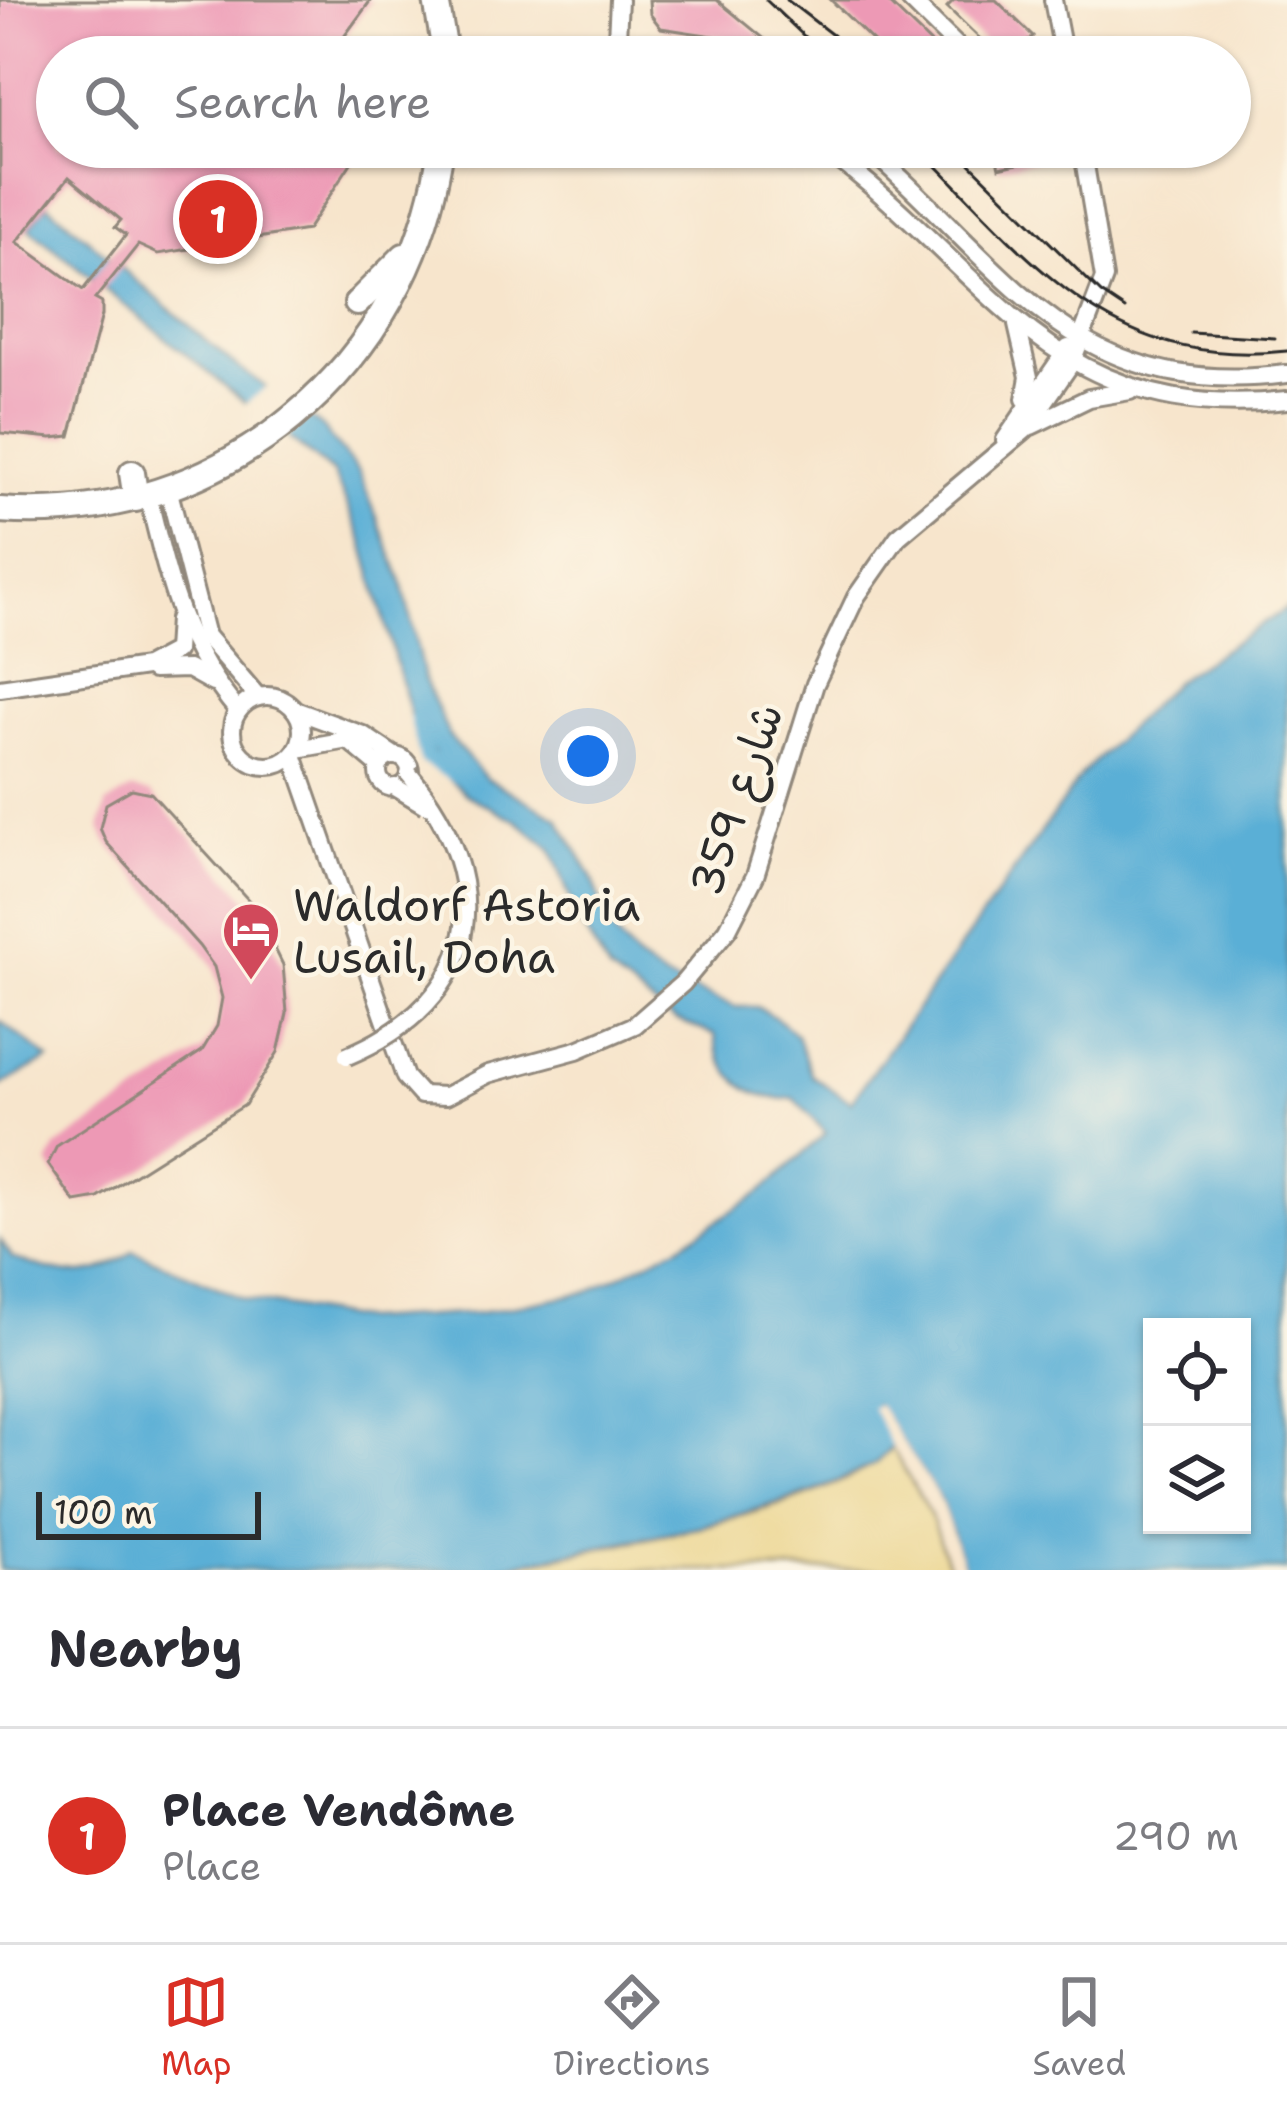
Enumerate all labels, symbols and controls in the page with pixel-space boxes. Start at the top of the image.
search box [36,36,1251,168]
icon: search [78,69,144,135]
text: Search here [174,72,431,132]
pin: 1 [179,174,257,264]
street label: شارع 359 [675,695,799,904]
your location [558,726,618,786]
place label: Waldorf Astoria Lusail, Doha [293,875,640,987]
hotel icon: Waldorf Astoria Lusail, Doha [220,900,282,982]
map controls [1143,1318,1251,1534]
button: locate [1143,1318,1251,1426]
button: layers [1143,1426,1251,1534]
scale bar [36,1486,261,1539]
text: 100 m [54,1490,153,1535]
text: Nearby [48,1614,243,1682]
text: Place Vendôme [162,1780,515,1840]
text: 1 [78,1810,96,1862]
text: 290 m [1113,1810,1239,1862]
text: Place [162,1840,261,1892]
tab: Map [161,1969,232,2086]
tab: Directions [553,1969,711,2086]
tab: Saved [1032,1969,1126,2086]

